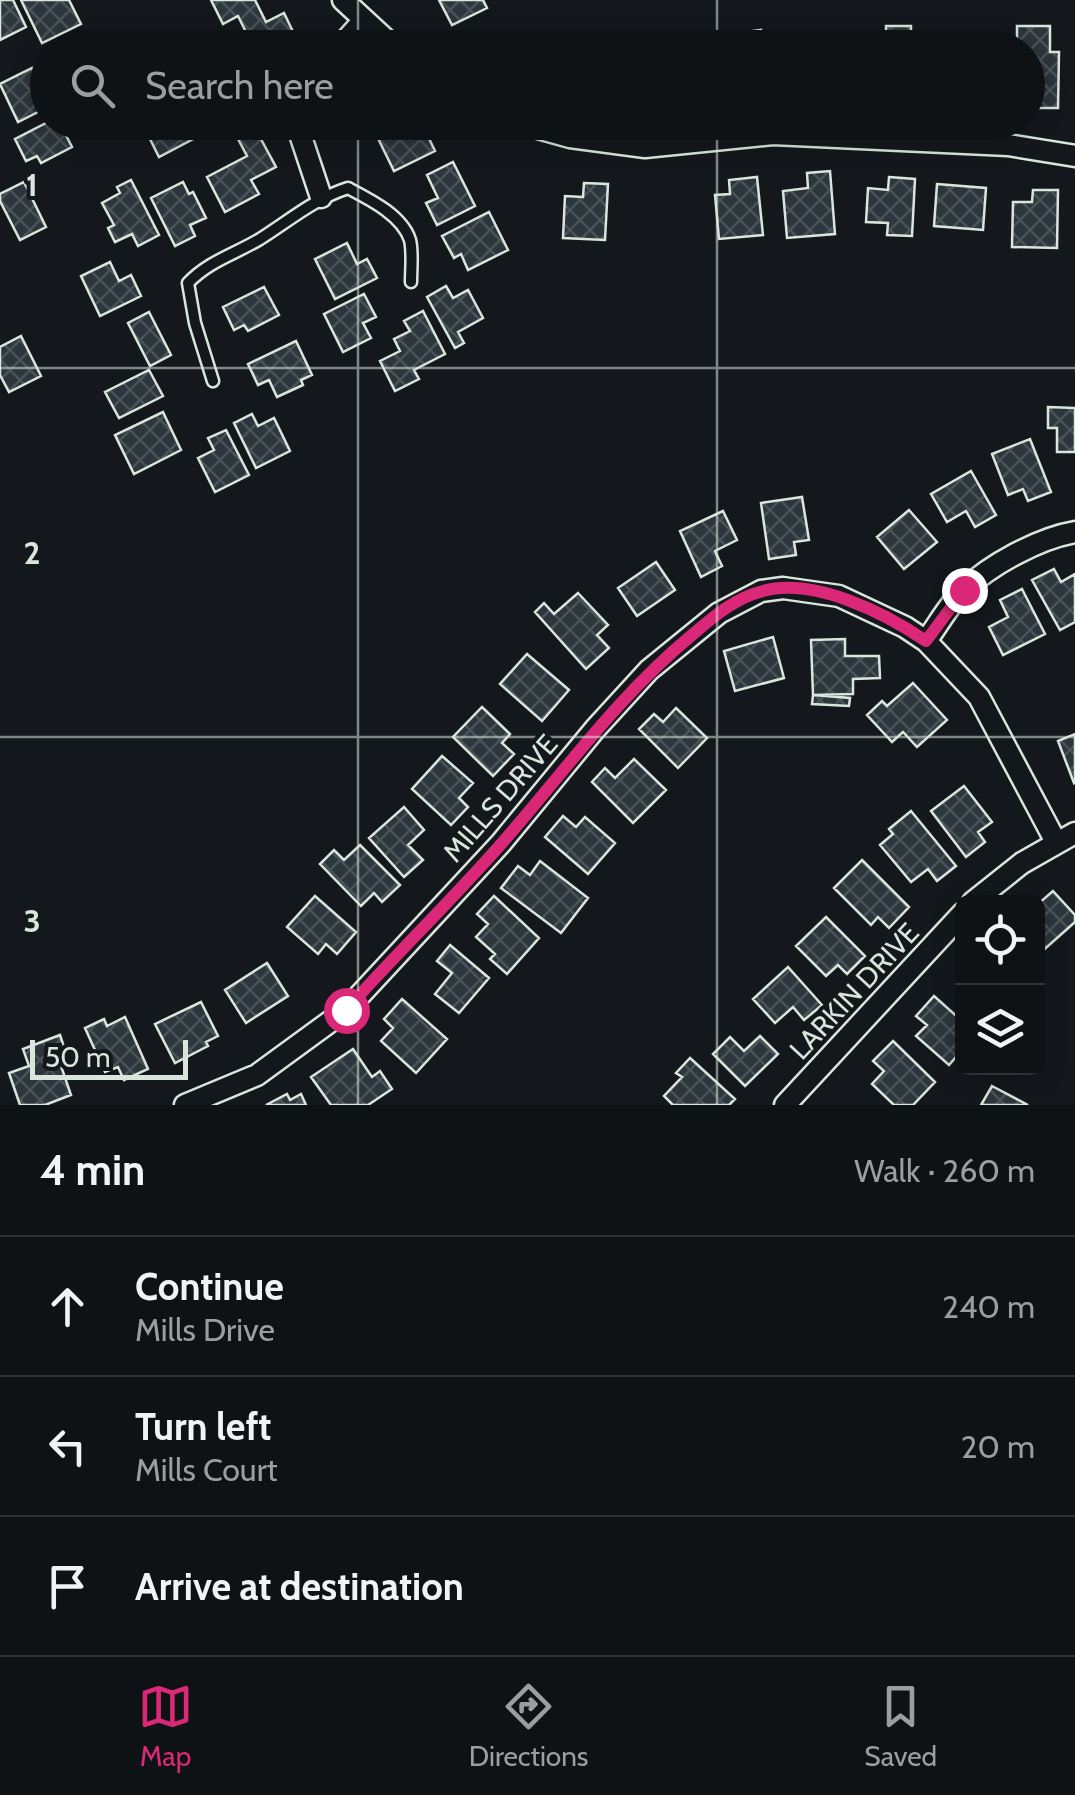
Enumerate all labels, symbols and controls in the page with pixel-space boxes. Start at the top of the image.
search box [30,30,1045,140]
icon: search [65,58,120,113]
text: Search here [145,62,334,109]
text: 1 [26,165,38,204]
text: 2 [24,533,40,572]
route end [942,568,988,614]
street label: MILLS DRIVE [436,727,564,869]
map controls [955,895,1045,1075]
button: locate [955,895,1045,985]
text: 3 [23,901,41,940]
street label: LARKIN DRIVE [782,916,926,1066]
button: layers [955,985,1045,1075]
route start [324,988,370,1034]
scale bar [30,1035,188,1080]
text: 50 m [45,1040,111,1074]
text: 4 min [40,1144,145,1196]
text: Walk · 260 m [854,1151,1035,1190]
text: Continue [135,1263,284,1310]
icon: ahead [40,1279,95,1334]
text: 240 m [942,1287,1035,1326]
text: Mills Drive [135,1310,275,1349]
text: Turn left [135,1403,271,1450]
icon: left [40,1419,95,1474]
text: 20 m [961,1427,1035,1466]
text: Mills Court [135,1450,278,1489]
icon: arrive [40,1559,95,1614]
text: Arrive at destination [135,1563,464,1610]
tab: Map [138,1679,193,1773]
tab: Directions [469,1679,588,1773]
tab: Saved [864,1679,937,1773]

